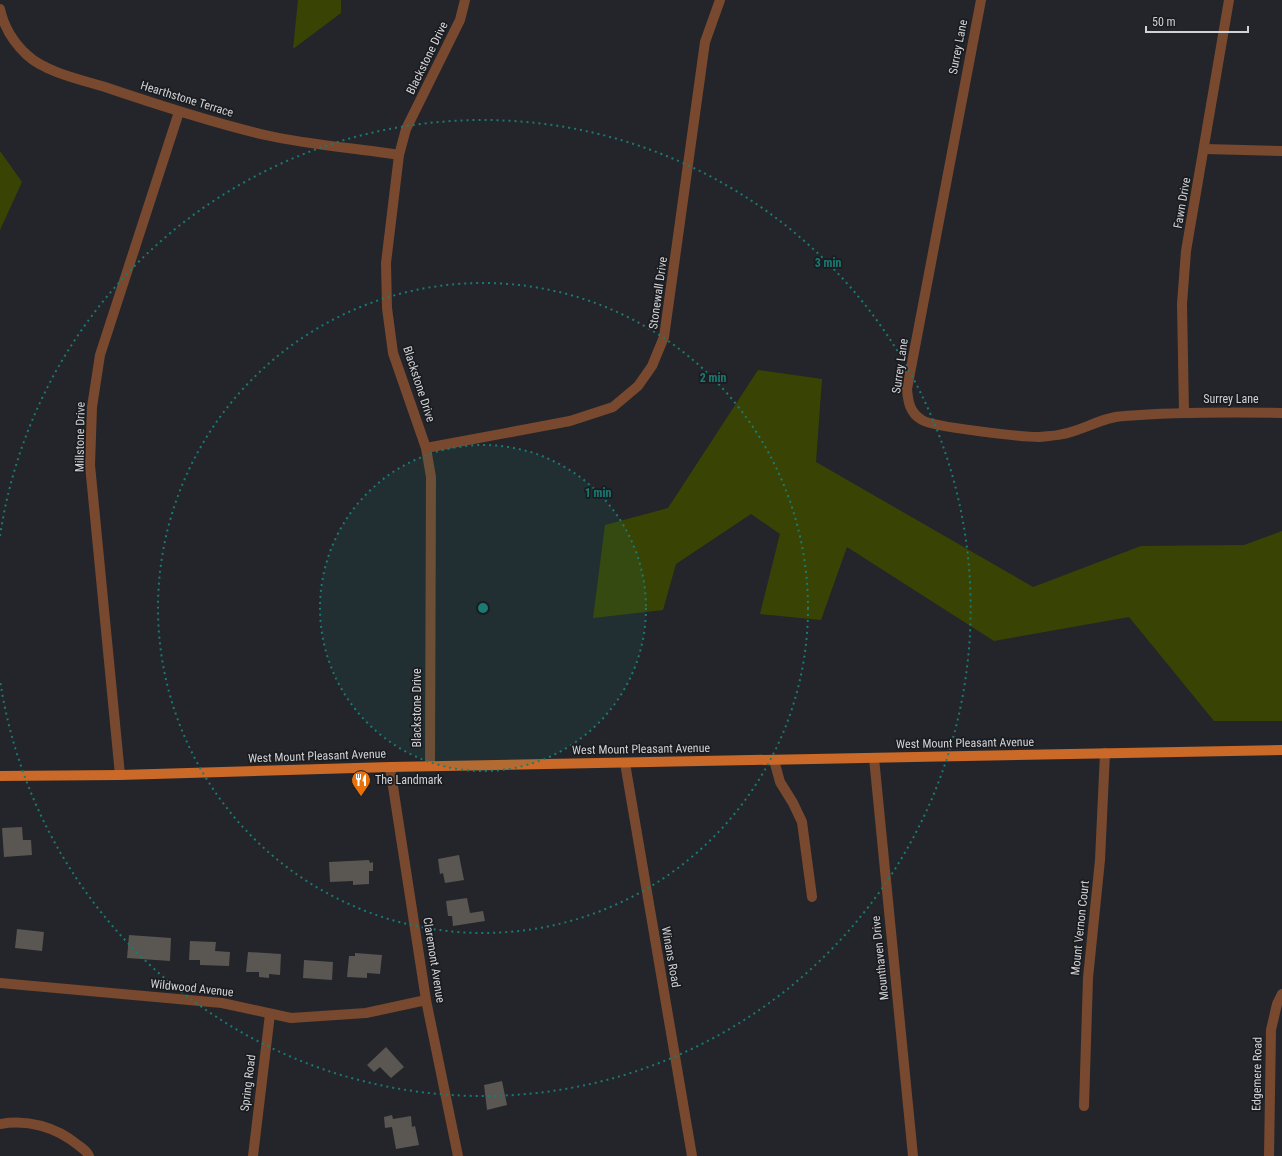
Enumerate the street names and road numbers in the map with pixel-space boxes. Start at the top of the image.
street label: Surrey Lane [946,18,970,76]
street label: Blackstone Drive [403,19,451,97]
street label: Hearthstone Terrace [139,78,235,120]
street label: Fawn Drive [1171,176,1193,230]
street label: Stonewall Drive [646,256,670,330]
street label: Surrey Lane [889,337,911,394]
street label: Blackstone Drive [400,344,438,424]
street label: Surrey Lane [1203,392,1259,406]
street label: Millstone Drive [72,401,88,472]
street label: Blackstone Drive [410,668,424,748]
street label: West Mount Pleasant Avenue [896,735,1035,751]
street label: West Mount Pleasant Avenue [572,741,711,757]
street label: West Mount Pleasant Avenue [248,747,387,765]
street label: Mount Vernon Court [1068,879,1092,976]
street label: Mounthaven Drive [869,915,891,1001]
street label: Claremont Avenue [420,916,448,1004]
street label: Winans Road [659,925,683,989]
street label: Wildwood Avenue [150,977,235,999]
street label: Edgemere Road [1249,1037,1265,1111]
street label: Spring Road [238,1054,258,1112]

